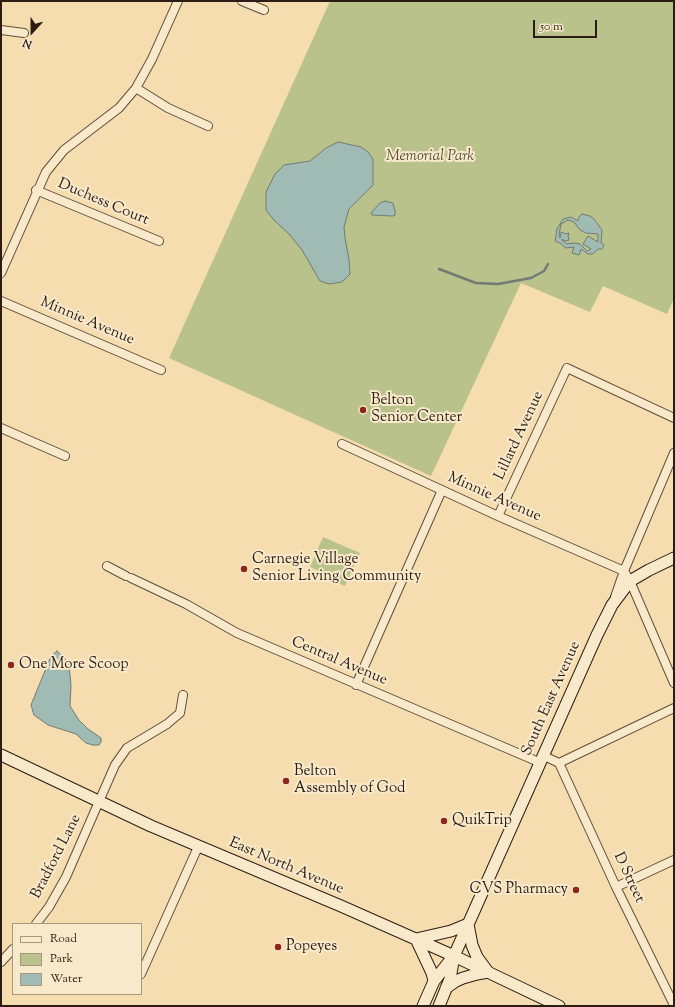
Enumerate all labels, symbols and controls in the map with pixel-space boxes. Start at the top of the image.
north arrow [12,12,52,52]
scale bar [535,12,599,38]
text: 50 m [540,18,563,36]
text: N [21,34,35,52]
park label: Memorial Park [386,148,474,166]
street label: Duchess Court [55,176,151,230]
street label: Minnie Avenue [37,294,137,350]
street label: Lillard Avenue [492,389,548,483]
place label: Belton Senior Center [371,392,462,427]
marker: Belton Senior Center [358,405,368,415]
street label: Minnie Avenue [445,469,543,527]
place label: Carnegie Village Senior Living Community [252,551,421,586]
marker: Carnegie Village Senior Living Community [239,564,249,574]
street label: Central Avenue [288,634,390,690]
street label: South East Avenue [519,639,585,759]
place label: One More Scoop [19,656,129,674]
marker: One More Scoop [6,660,16,670]
place label: Belton Assembly of God [294,763,406,798]
marker: Belton Assembly of God [281,776,291,786]
street label: Bradford Lane [28,812,86,902]
place label: QuikTrip [452,812,512,830]
marker: QuikTrip [439,816,449,826]
street label: East North Avenue [226,835,346,899]
street label: D Street [608,850,648,906]
place label: CVS Pharmacy [470,881,568,899]
marker: CVS Pharmacy [571,885,581,895]
legend [12,923,142,995]
text: Road [50,930,77,948]
place label: Popeyes [286,938,337,956]
marker: Popeyes [273,942,283,952]
text: Park [50,950,73,968]
text: Water [50,970,82,988]

